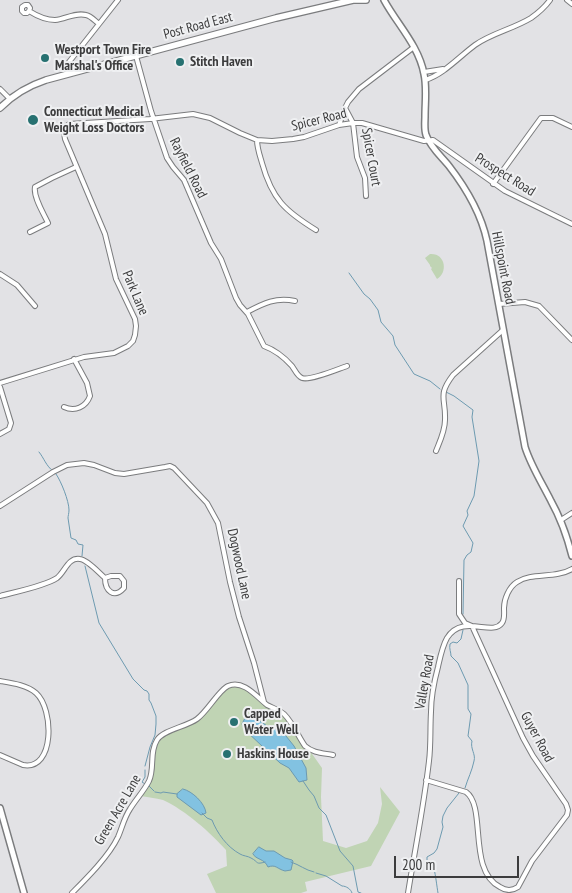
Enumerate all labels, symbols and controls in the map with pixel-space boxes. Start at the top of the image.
street label: Post Road East [162,9,234,43]
place label: Westport Town Fire Marshal's Office [55,42,151,74]
marker: Westport Town Fire Marshal's Office [39,52,51,64]
place label: Stitch Haven [190,54,253,70]
marker: Stitch Haven [174,56,186,68]
place label: Connecticut Medical Weight Loss Doctors [44,104,144,136]
street label: Spicer Road [290,105,348,135]
marker: Connecticut Medical Weight Loss Doctors [26,113,40,127]
street label: Spicer Court [358,127,384,187]
street label: Rayfield Road [166,135,210,201]
street label: Prospect Road [472,150,538,200]
street label: Hillspoint Road [488,230,518,306]
street label: Park Lane [118,268,152,318]
street label: Dogwood Lane [223,527,255,601]
street label: Valley Road [412,653,438,711]
place label: Capped Water Well [244,706,298,739]
street label: Guyer Road [517,709,557,765]
marker: Capped Water Well [228,716,240,728]
place label: Haskins House [237,746,309,762]
marker: Haskins House [221,748,233,760]
street label: Green Acre Lane [91,772,145,848]
scale bar [397,846,522,878]
text: 200 m [402,855,435,874]

